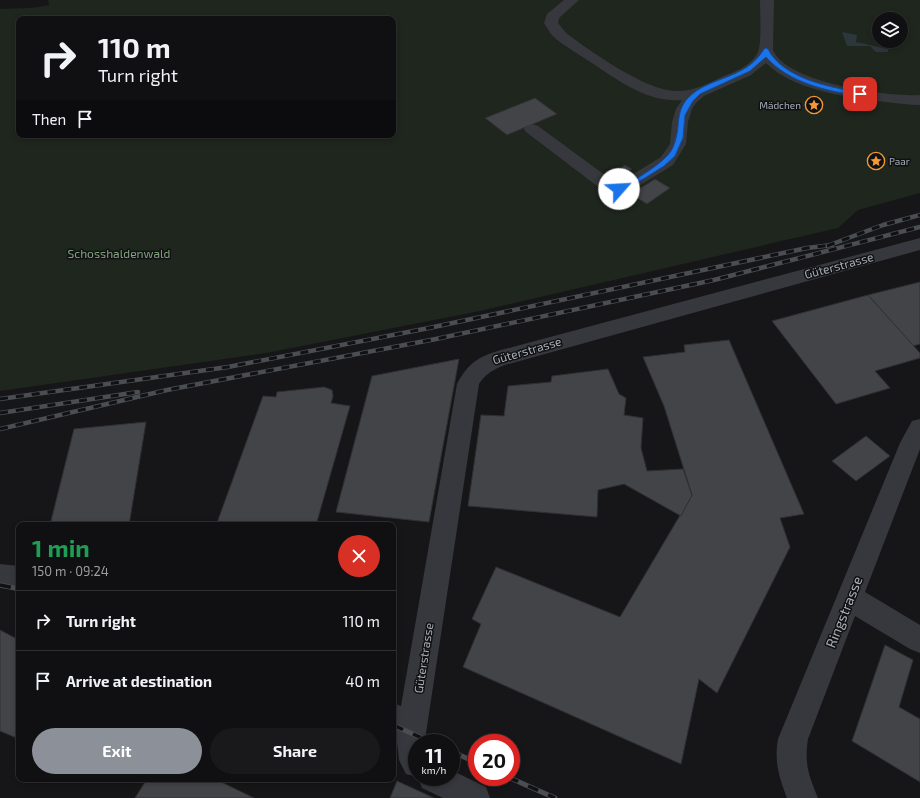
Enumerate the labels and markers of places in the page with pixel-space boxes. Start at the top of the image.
pin [843,77,877,111]
place icon: Mädchen [804,95,824,115]
place label: Mädchen [759,99,801,111]
place icon: Paar [866,151,886,171]
place label: Paar [889,155,910,167]

